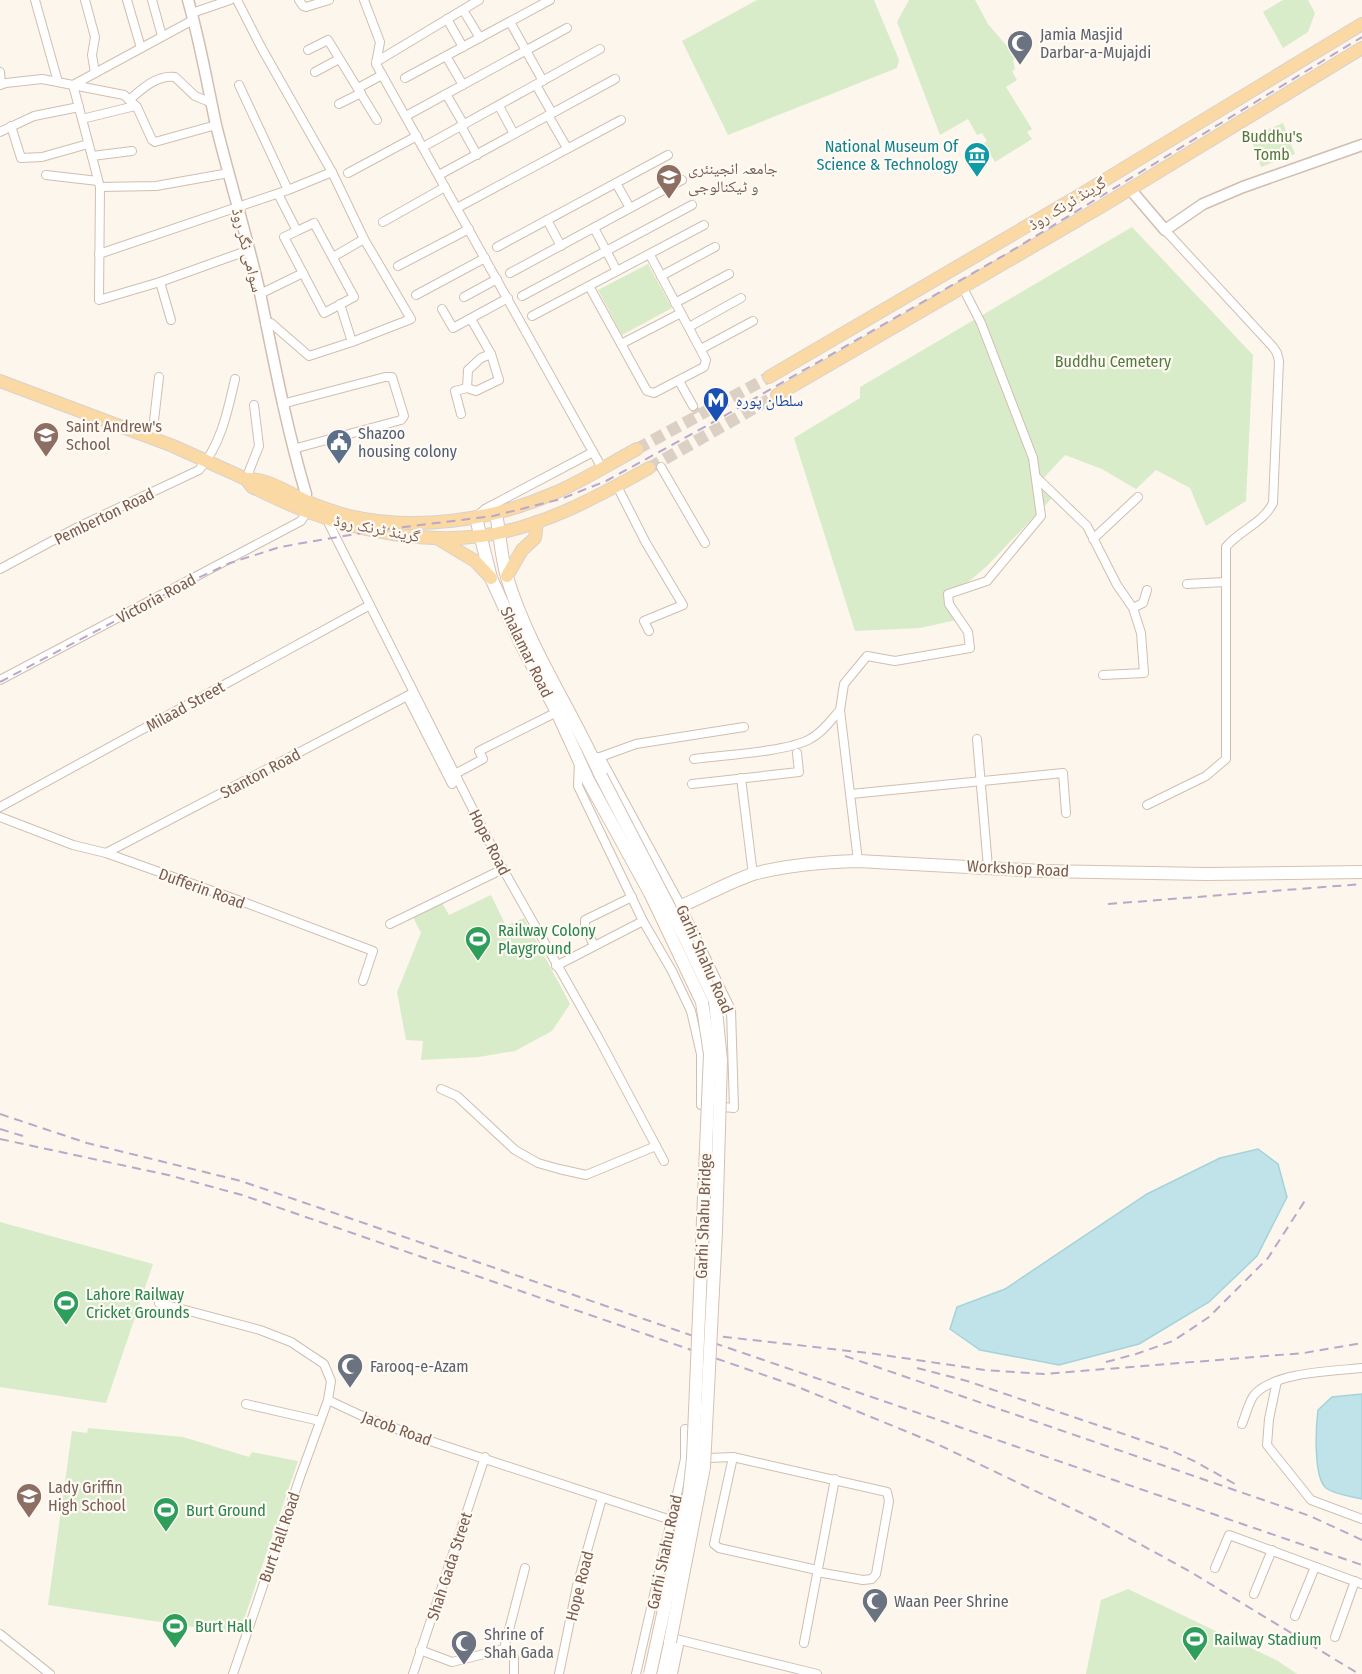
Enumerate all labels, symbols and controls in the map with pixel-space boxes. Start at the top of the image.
place label: Jamia Masjid Darbar-a-Mujajdi [1040,25,1151,62]
mosque icon: Jamia Masjid Darbar-a-Mujajdi [1005,28,1035,66]
park label: Buddhu's Tomb [1242,127,1303,164]
place label: National Museum Of Science & Technology [816,137,959,174]
museum icon: National Museum Of Science & Technology [962,140,992,178]
place label: جامعہ انجینئری و ٹیکنالوجی [688,159,778,197]
school or university icon: جامعہ انجینئری و ٹیکنالوجی [654,162,684,200]
street label: گرینڈ ٹرنک روڈ [1025,173,1110,234]
street label: سوامی نگر روڈ [227,206,267,294]
park label: Buddhu Cemetery [1055,352,1172,371]
metro station icon: سلطان پورہ [701,385,731,423]
place label: سلطان پورہ [736,391,803,411]
place label: Saint Andrew's School [66,417,162,454]
school or university icon: Saint Andrew's School [31,420,61,458]
place label: Shazoo housing colony [358,424,458,461]
public building icon: Shazoo housing colony [324,427,354,465]
street label: Pemberton Road [51,484,157,549]
street label: گرینڈ ٹرنک روڈ [332,511,422,546]
street label: Victoria Road [113,570,199,627]
street label: Shalamar Road [496,604,557,701]
street label: Milaad Street [143,677,228,736]
street label: Stanton Road [217,744,304,803]
street label: Hope Road [465,806,514,878]
street label: Workshop Road [966,856,1070,881]
street label: Dufferin Road [156,864,247,913]
street label: Garhi Shahu Road [672,902,737,1016]
place label: Railway Colony Playground [498,921,597,958]
sports icon: Railway Colony Playground [463,924,493,962]
street label: Garhi Shahu Bridge [692,1153,715,1279]
place label: Lahore Railway Cricket Grounds [86,1285,190,1322]
sports icon: Lahore Railway Cricket Grounds [51,1288,81,1326]
mosque icon: Farooq-e-Azam [335,1351,365,1389]
place label: Farooq-e-Azam [370,1357,469,1376]
street label: Jacob Road [359,1407,434,1450]
place label: Lady Griffin High School [48,1478,126,1515]
school or university icon: Lady Griffin High School [14,1481,44,1519]
street label: Burt Hall Road [255,1489,304,1585]
street label: Garhi Shahu Road [643,1493,686,1611]
sports icon: Burt Ground [151,1495,181,1533]
place label: Burt Ground [186,1501,266,1520]
street label: Shah Gada Street [423,1509,476,1623]
street label: Hope Road [562,1549,597,1623]
mosque icon: Waan Peer Shrine [860,1586,890,1624]
place label: Waan Peer Shrine [894,1592,1009,1611]
sports icon: Burt Hall [160,1611,190,1649]
place label: Burt Hall [195,1617,253,1636]
sports icon: Railway Stadium [1180,1624,1210,1662]
place label: Shrine of Shah Gada [484,1625,554,1662]
mosque icon: Shrine of Shah Gada [449,1628,479,1666]
place label: Railway Stadium [1214,1630,1322,1649]

